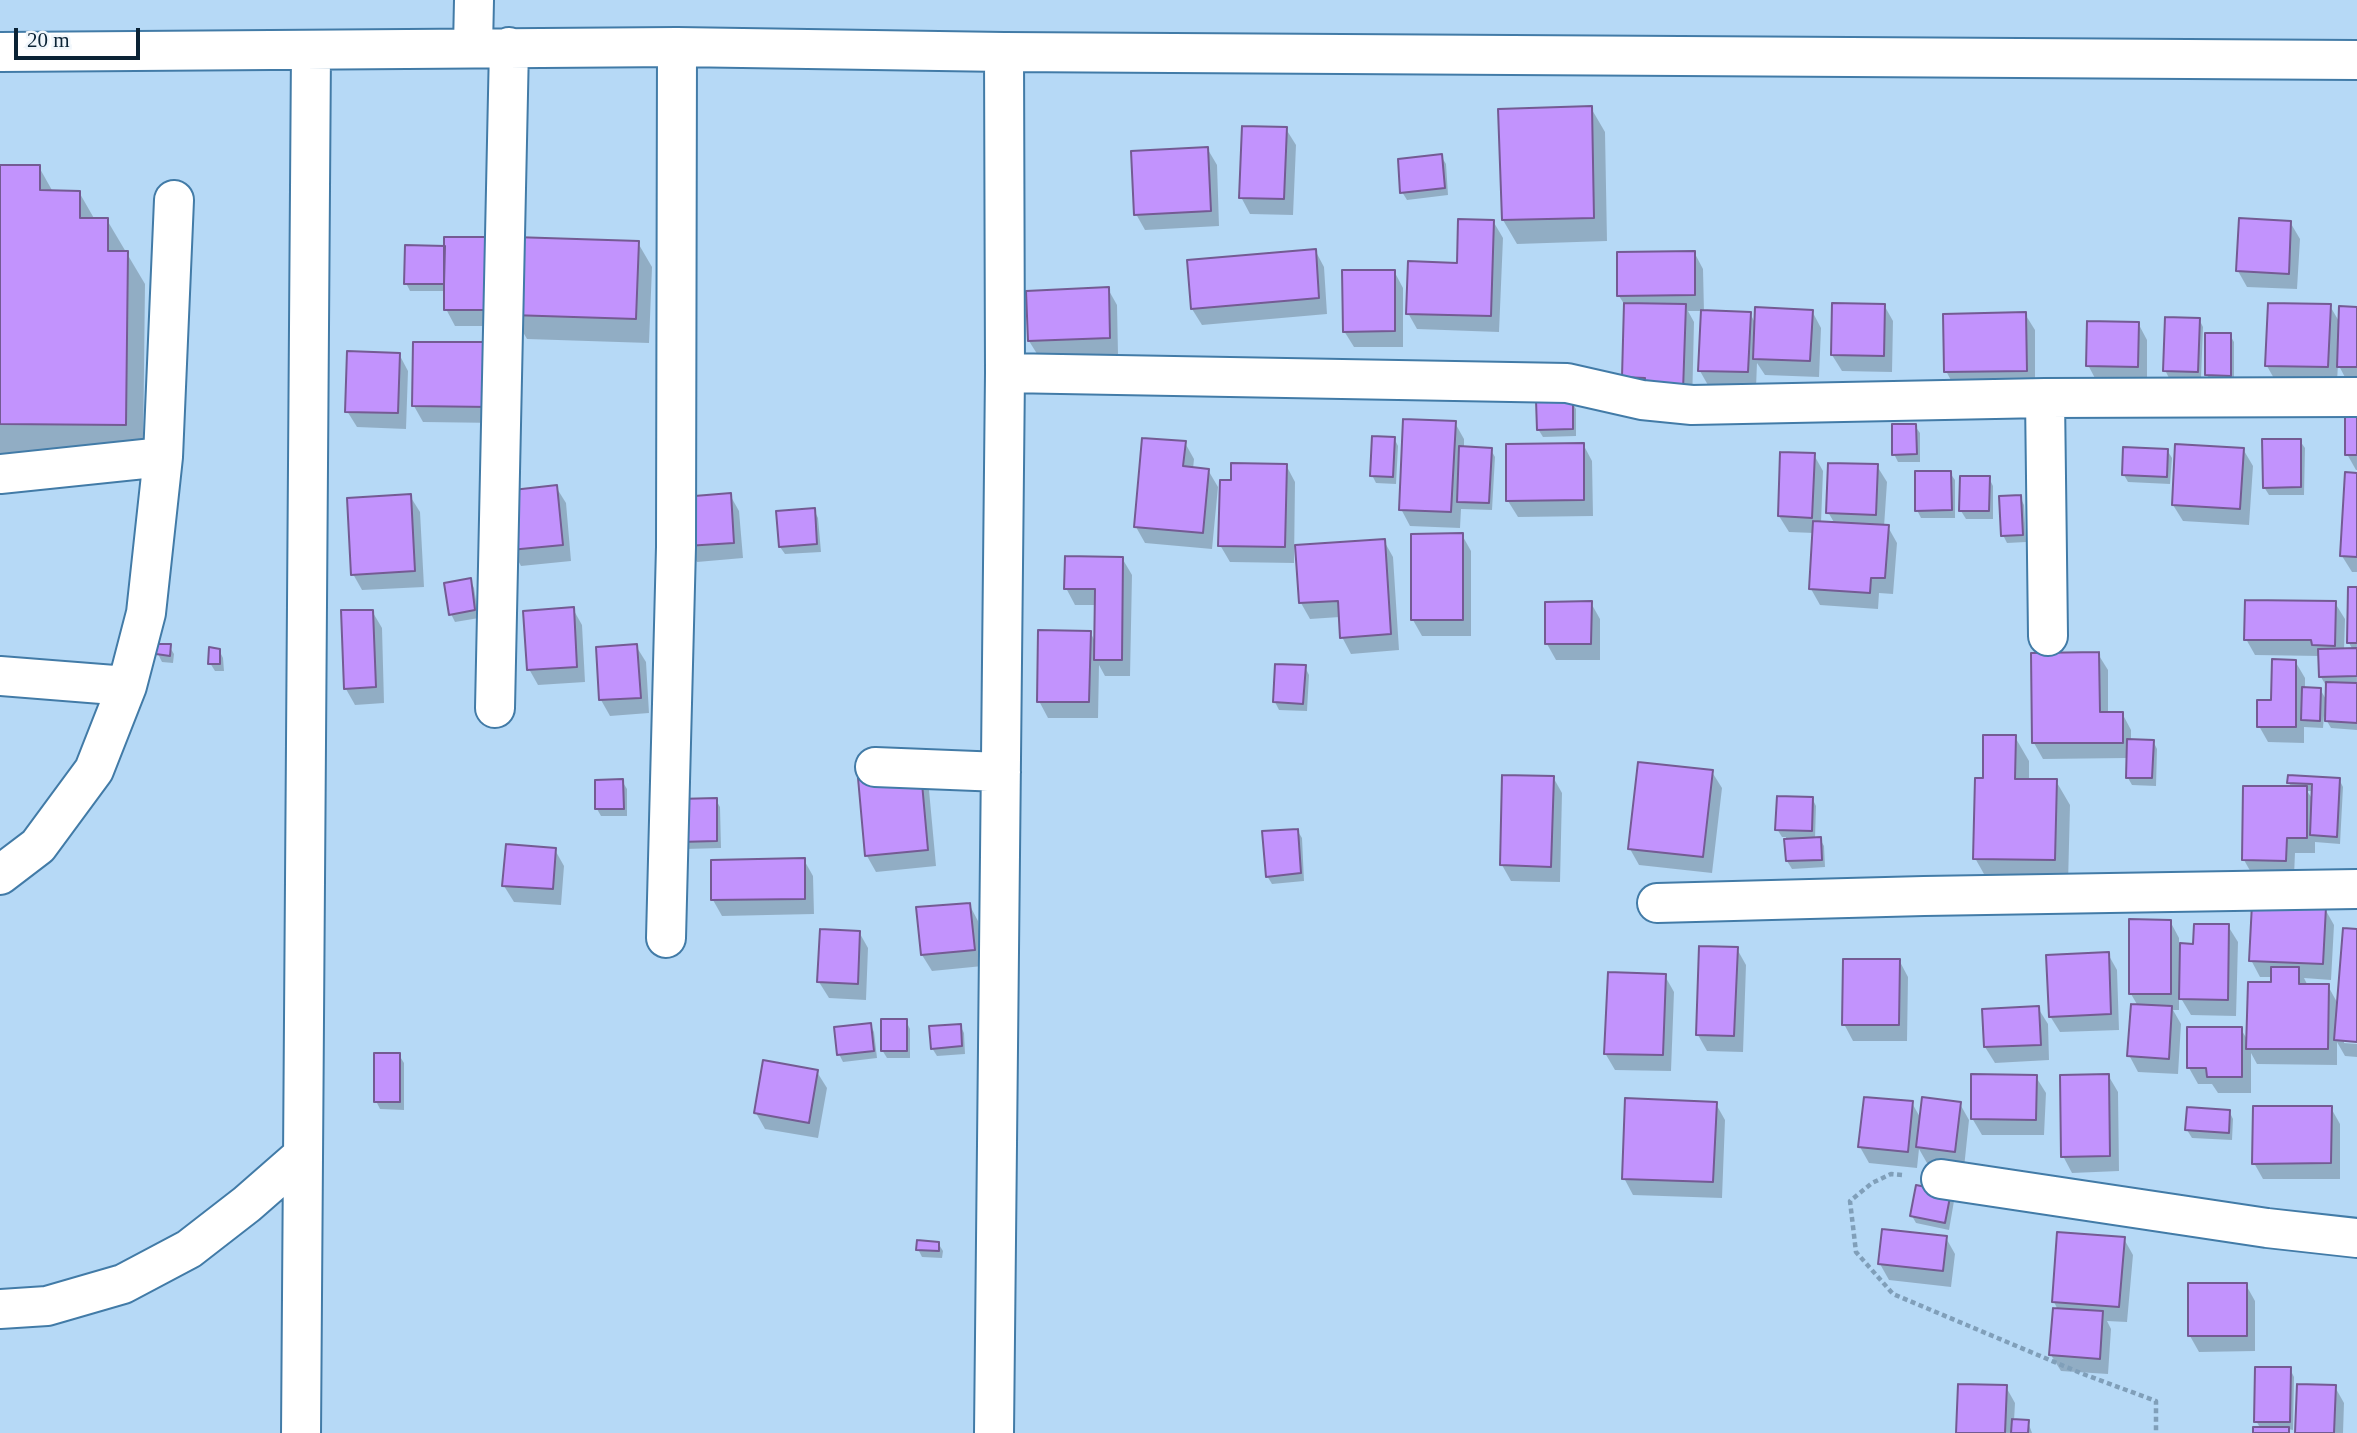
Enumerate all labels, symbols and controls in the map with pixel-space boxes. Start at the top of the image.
scale bar [18,14,144,58]
text: 20 m [27,28,70,52]

